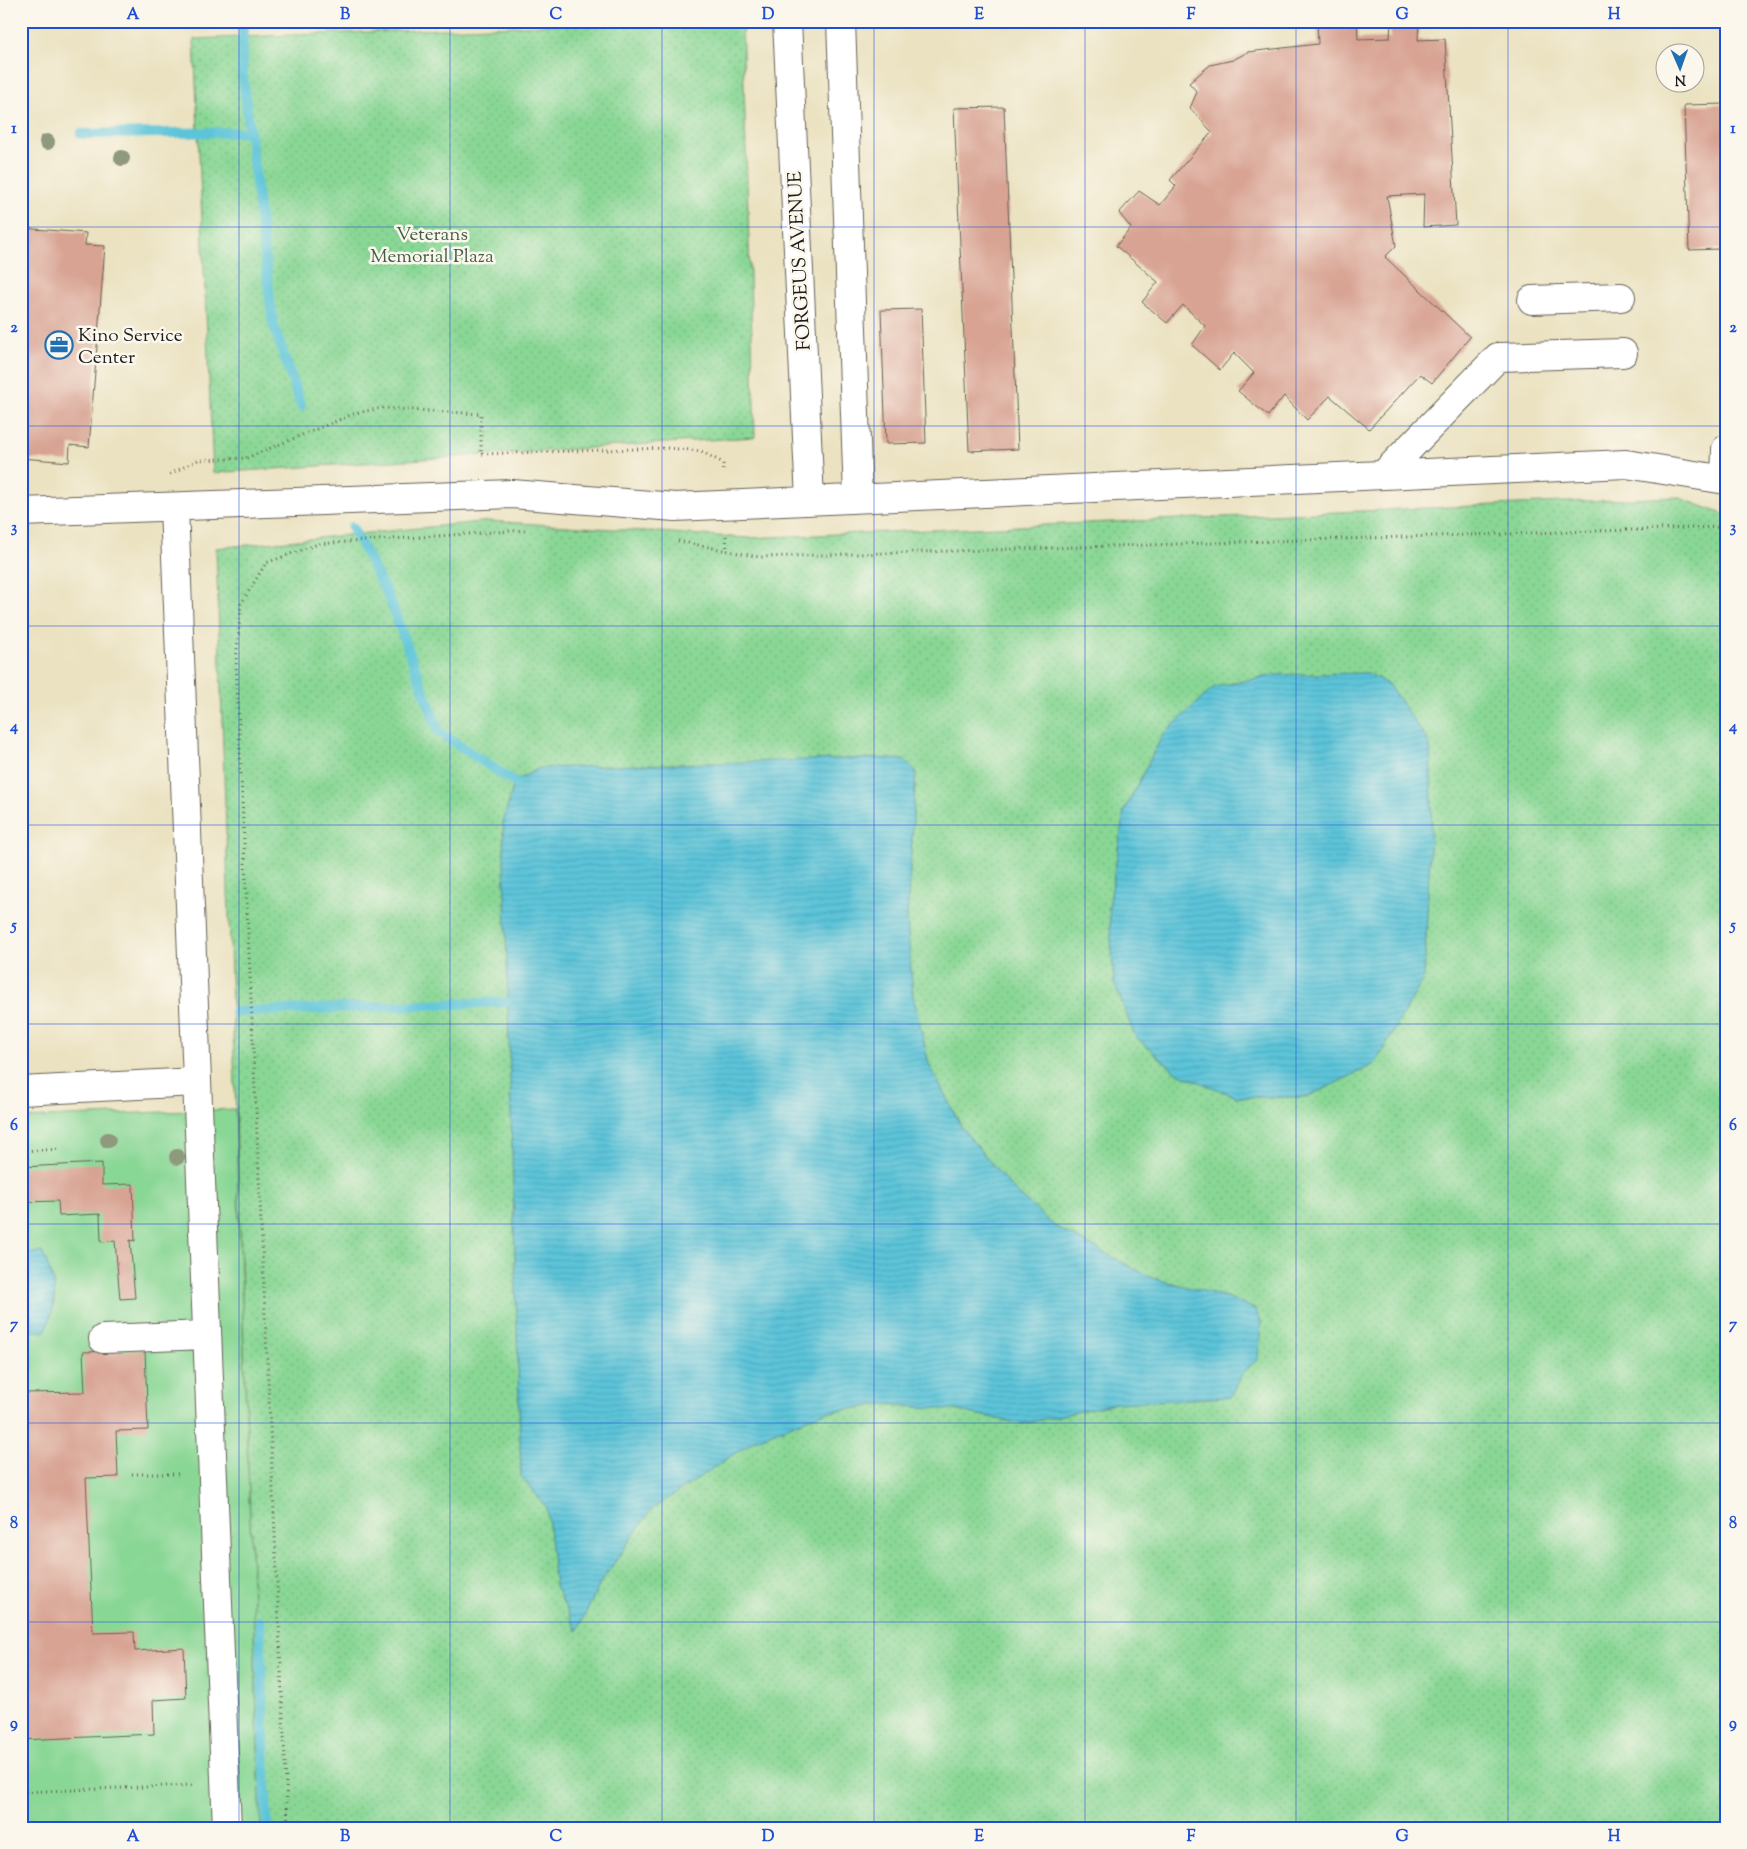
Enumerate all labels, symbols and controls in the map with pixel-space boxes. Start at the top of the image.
text: A [127,4,140,27]
text: B [340,4,350,27]
text: C [550,4,563,27]
text: D [762,4,775,27]
text: E [974,4,984,27]
text: F [1187,4,1196,27]
text: G [1395,4,1409,27]
text: H [1608,4,1621,27]
north arrow [1654,42,1704,92]
text: N [1674,69,1686,89]
text: 1 [11,118,17,141]
text: 1 [1730,118,1736,141]
street label: FORGEUS AVENUE [782,170,819,351]
park label: Veterans Memorial Plaza [370,222,494,271]
text: 2 [10,317,18,340]
text: 2 [1729,317,1737,340]
place label: Kino Service Center [78,323,183,372]
office icon: Kino Service Center [44,330,74,360]
text: 3 [11,517,18,540]
text: 3 [1730,517,1737,540]
text: 4 [9,716,18,739]
text: 4 [1728,716,1737,739]
text: 5 [9,915,17,938]
text: 5 [1728,915,1736,938]
text: 6 [10,1115,18,1138]
text: 6 [1729,1115,1737,1138]
text: 7 [10,1314,19,1337]
text: 7 [1729,1314,1738,1337]
text: 8 [10,1513,18,1536]
text: 8 [1729,1513,1737,1536]
text: 9 [10,1713,18,1736]
text: 9 [1729,1713,1737,1736]
text: A [127,1826,140,1849]
text: B [340,1826,350,1849]
text: C [550,1826,563,1849]
text: D [762,1826,775,1849]
text: E [974,1826,984,1849]
text: F [1187,1826,1196,1849]
text: G [1395,1826,1409,1849]
text: H [1608,1826,1621,1849]

